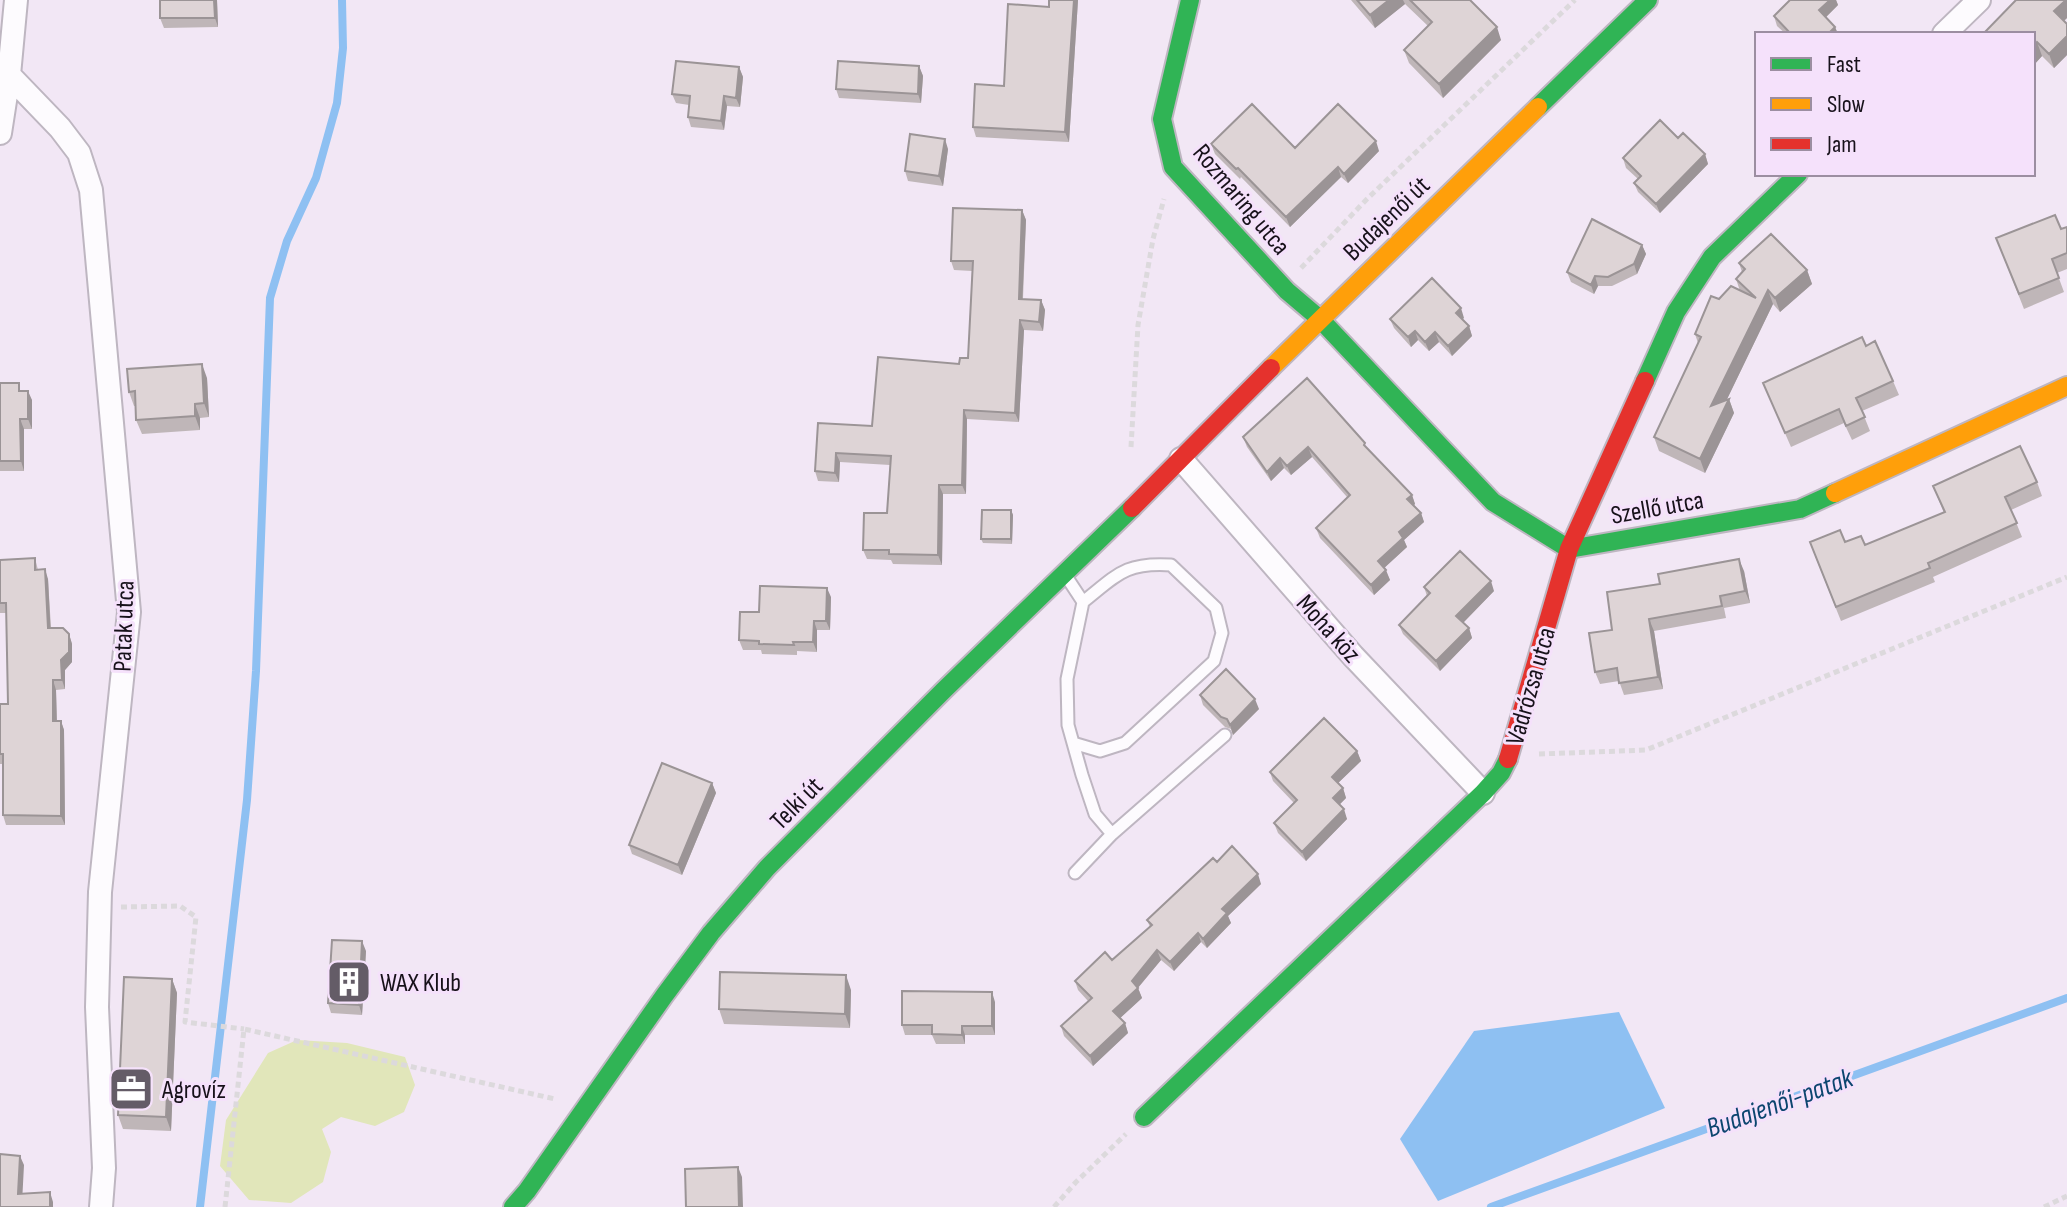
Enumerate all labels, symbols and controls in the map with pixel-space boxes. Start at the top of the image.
legend [1755,32,2035,176]
text: Fast [1827,50,1861,79]
text: Slow [1827,90,1865,119]
text: Jam [1826,130,1857,159]
street label: Rozmaring utca [1186,138,1296,262]
street label: Budajenői út [1337,170,1437,268]
street label: Szellő utca [1608,485,1706,532]
street label: Patak utca [107,580,142,672]
street label: Moha köz [1289,589,1366,669]
street label: Vadrózsa utca [1500,624,1563,749]
street label: Telki út [764,771,830,837]
building icon: WAX Klub [325,958,373,1006]
place label: WAX Klub [380,968,461,999]
water label: Budajenői-patak [1702,1061,1859,1145]
office icon: Agrovíz [107,1065,155,1113]
place label: Agrovíz [161,1075,226,1106]

